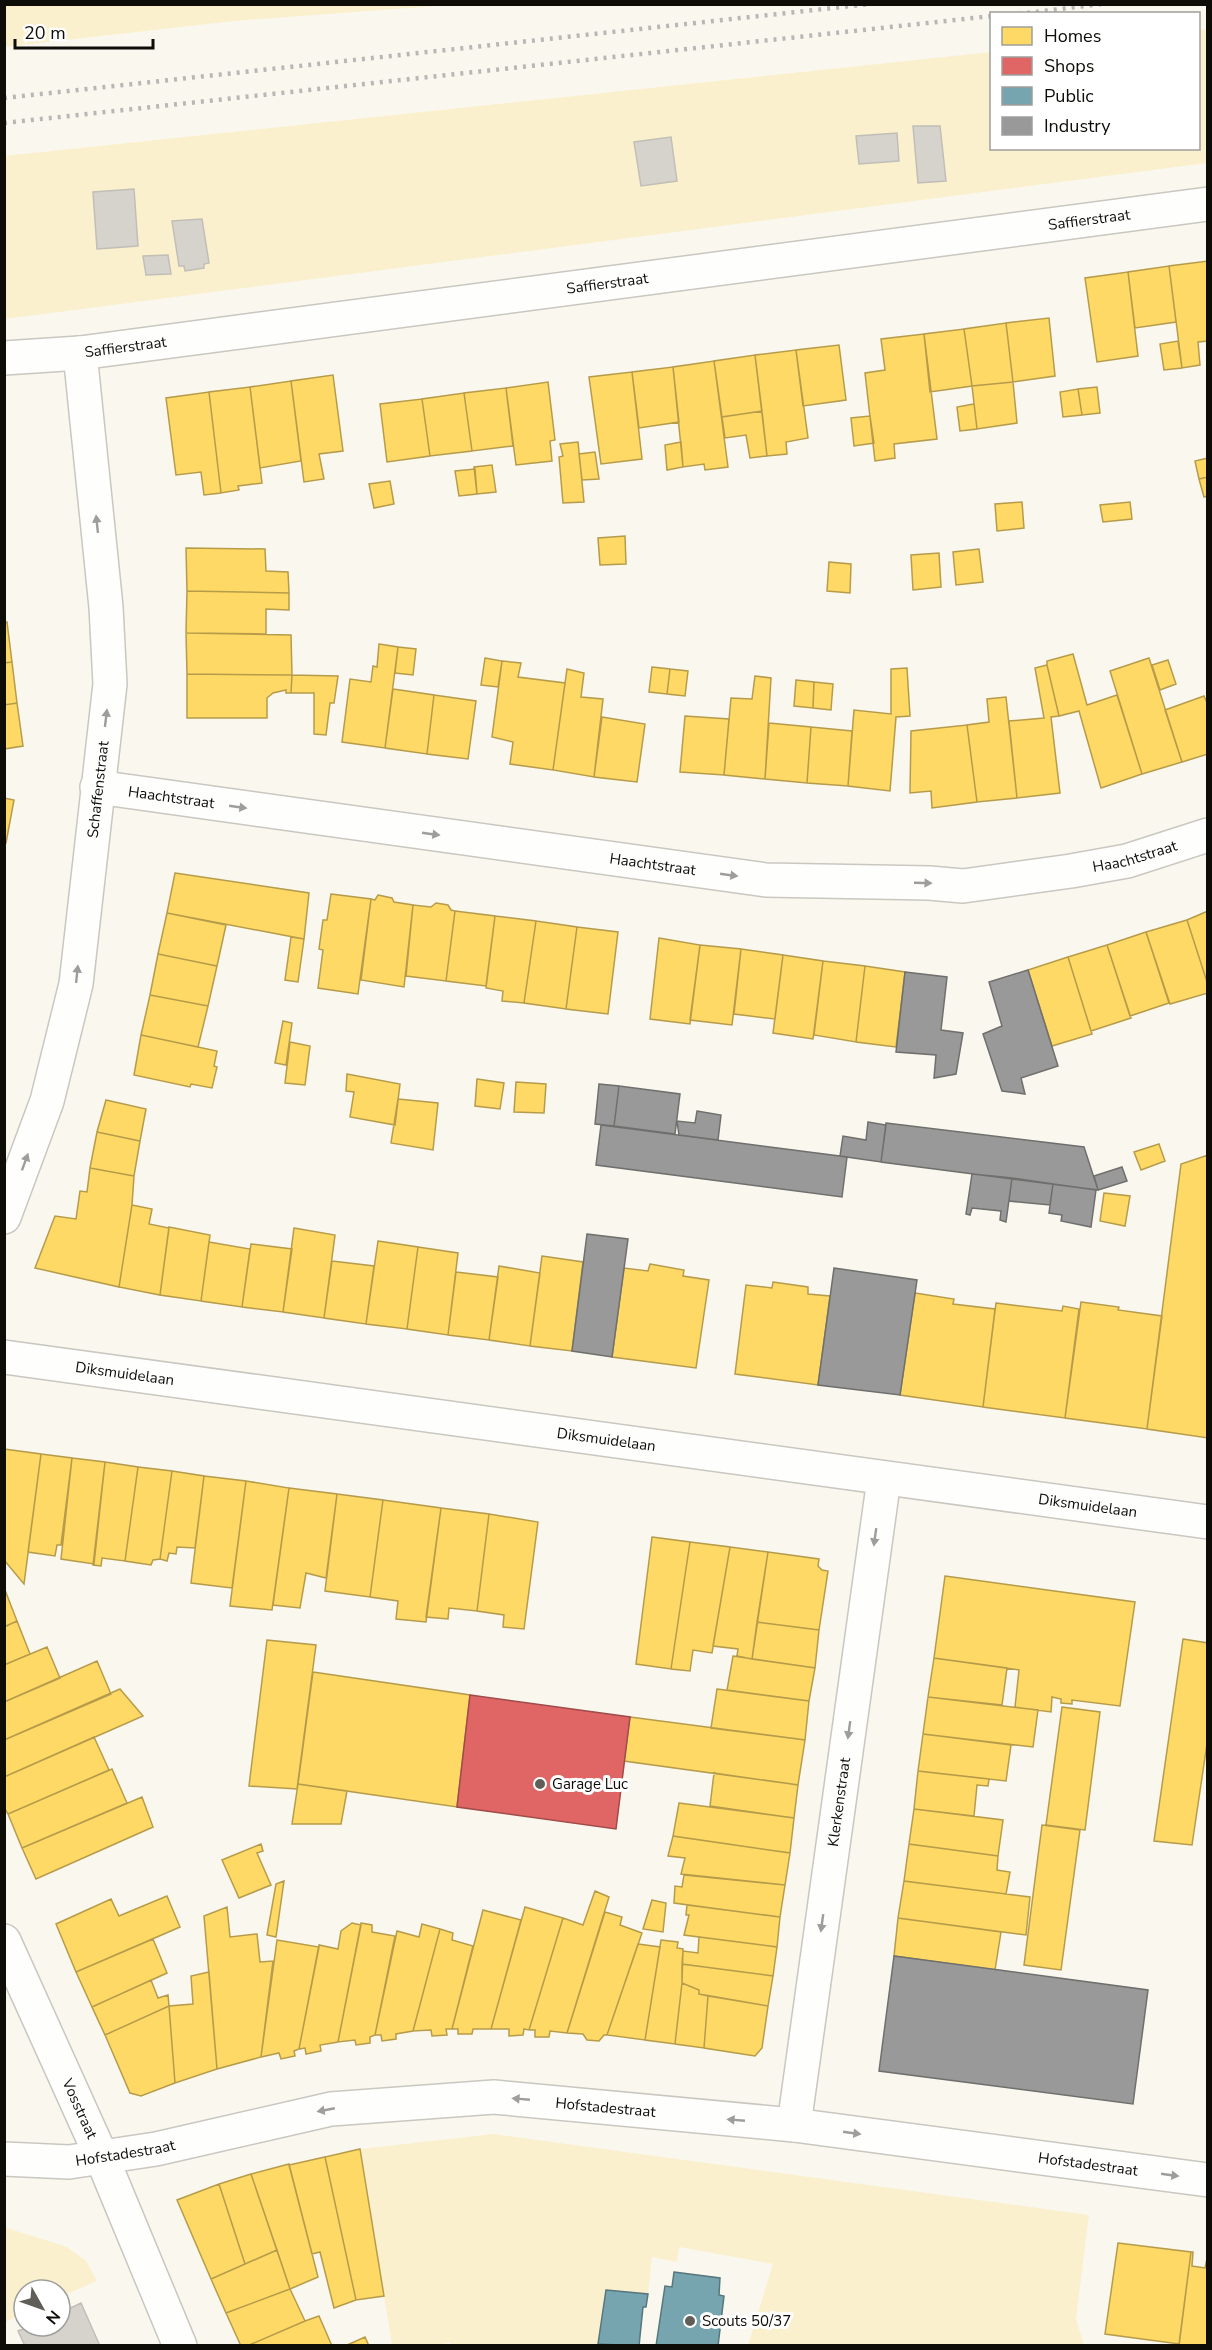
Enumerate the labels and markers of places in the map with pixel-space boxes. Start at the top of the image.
place label: Garage Luc [552,1774,628,1794]
marker: Garage Luc [533,1777,547,1791]
place label: Scouts 50/37 [702,2311,791,2331]
marker: Scouts 50/37 [683,2314,697,2328]

